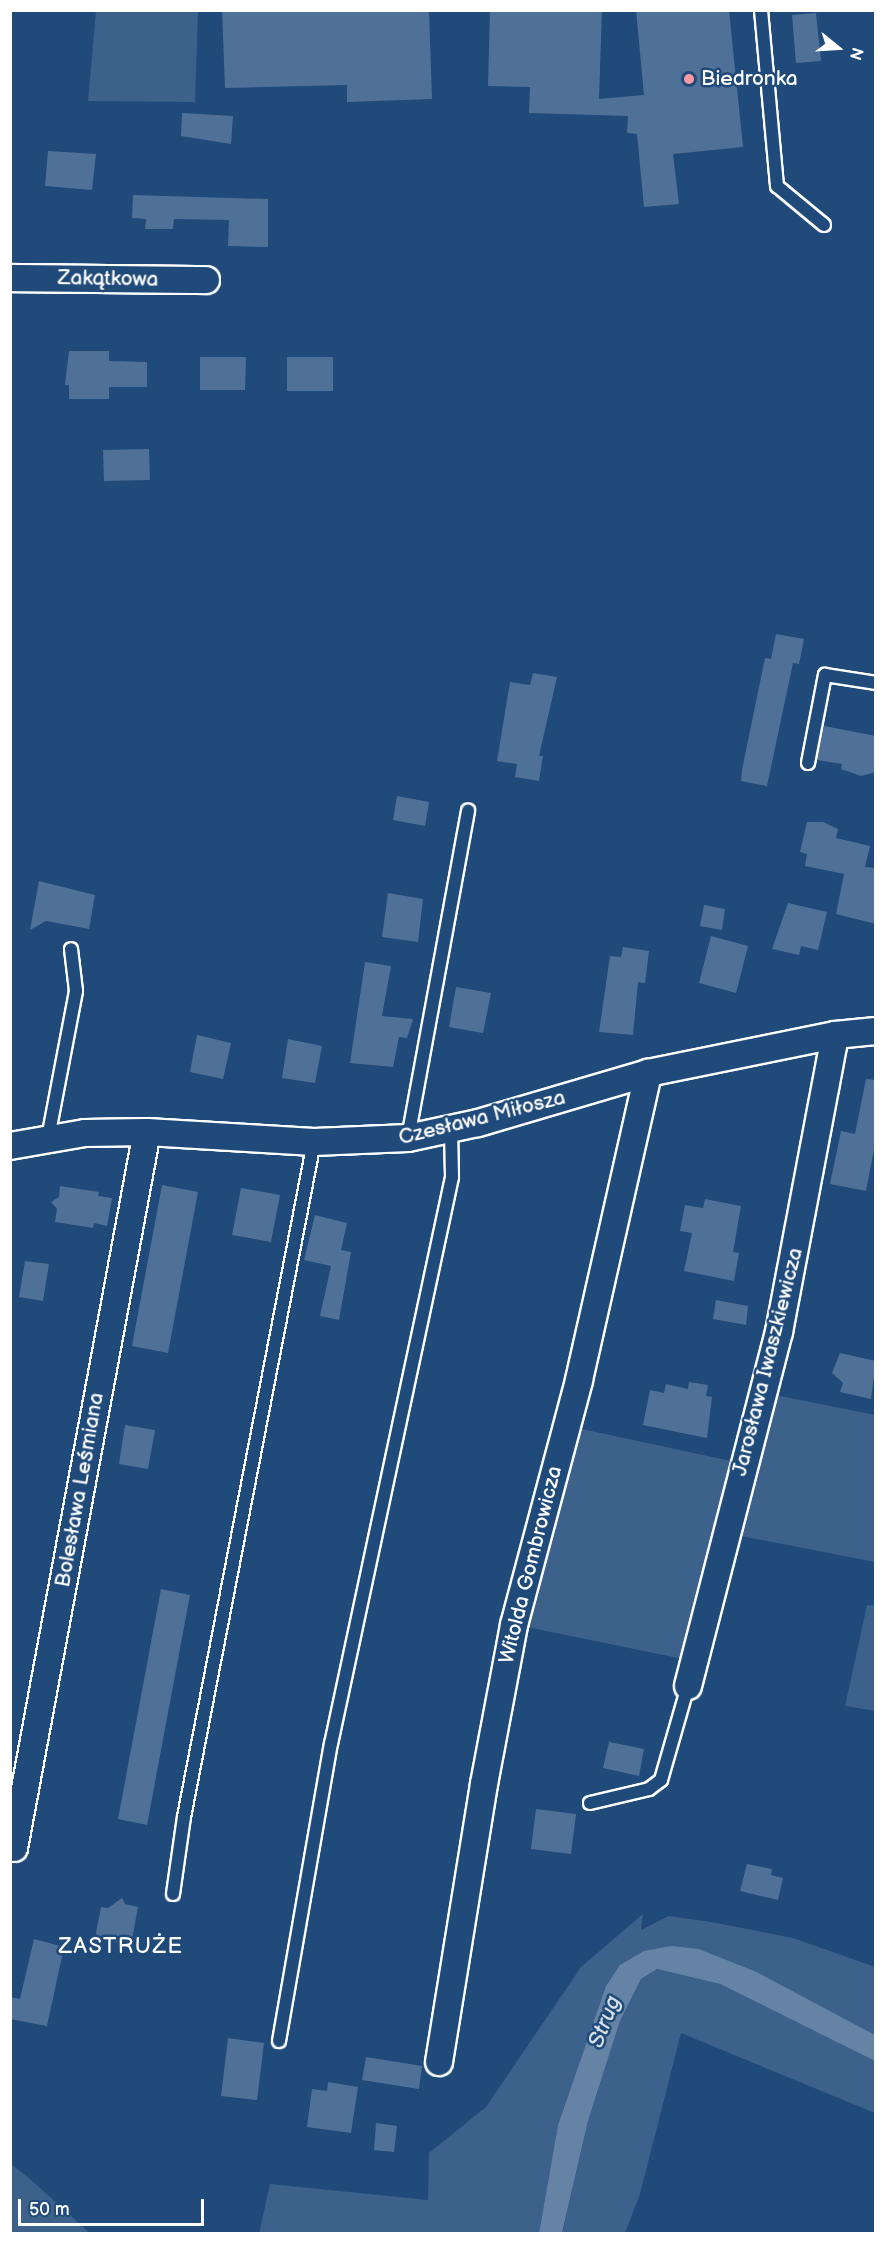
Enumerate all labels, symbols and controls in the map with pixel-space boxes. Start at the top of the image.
north arrow [808,18,868,78]
text: N [845,45,866,62]
place label: Biedronka [701,66,798,92]
marker: Biedronka [682,72,696,86]
street label: Zakątkowa [57,266,159,292]
street label: Czesława Miłosza [396,1085,568,1151]
street label: Jarosława Iwaszkiewicza [727,1245,809,1479]
street label: Bolesława Leśmiana [50,1391,110,1589]
street label: Witolda Gombrowicza [494,1464,568,1666]
district label: ZASTRUŻE [59,1934,183,1960]
water label: Strug [583,1992,627,2052]
scale bar [21,2187,207,2225]
text: 50 m [29,2199,70,2220]

